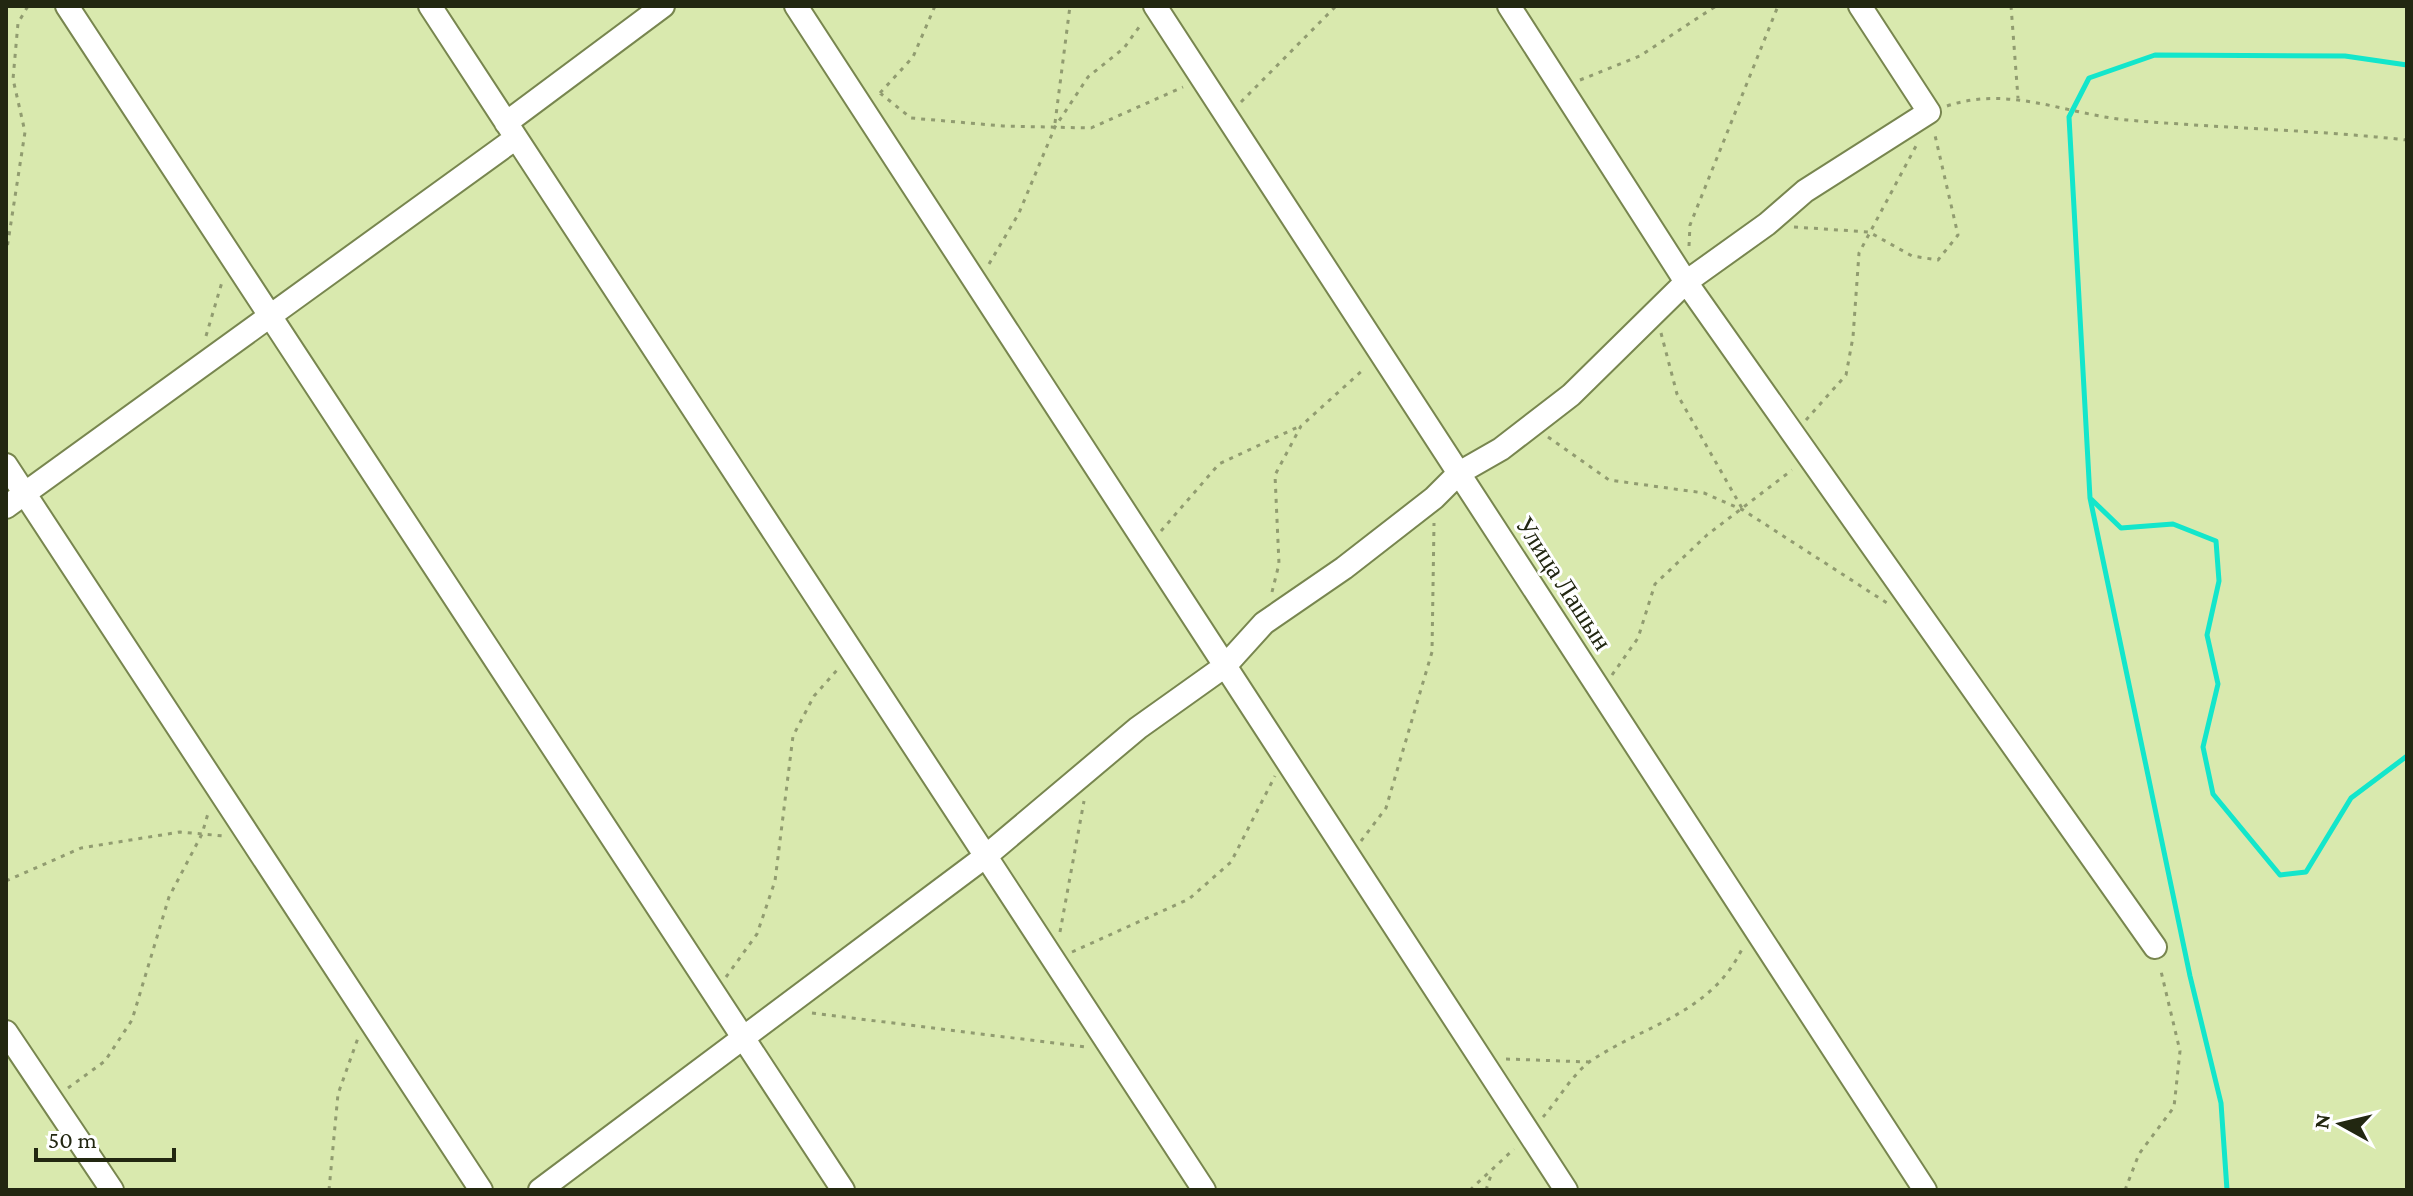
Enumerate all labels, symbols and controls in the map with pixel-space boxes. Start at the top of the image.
street label: Улица Лашын [1510,511,1618,656]
north arrow [2301,1084,2381,1164]
scale bar [36,1112,174,1162]
text: N [2308,1112,2335,1130]
text: 50 m [48,1126,97,1153]

